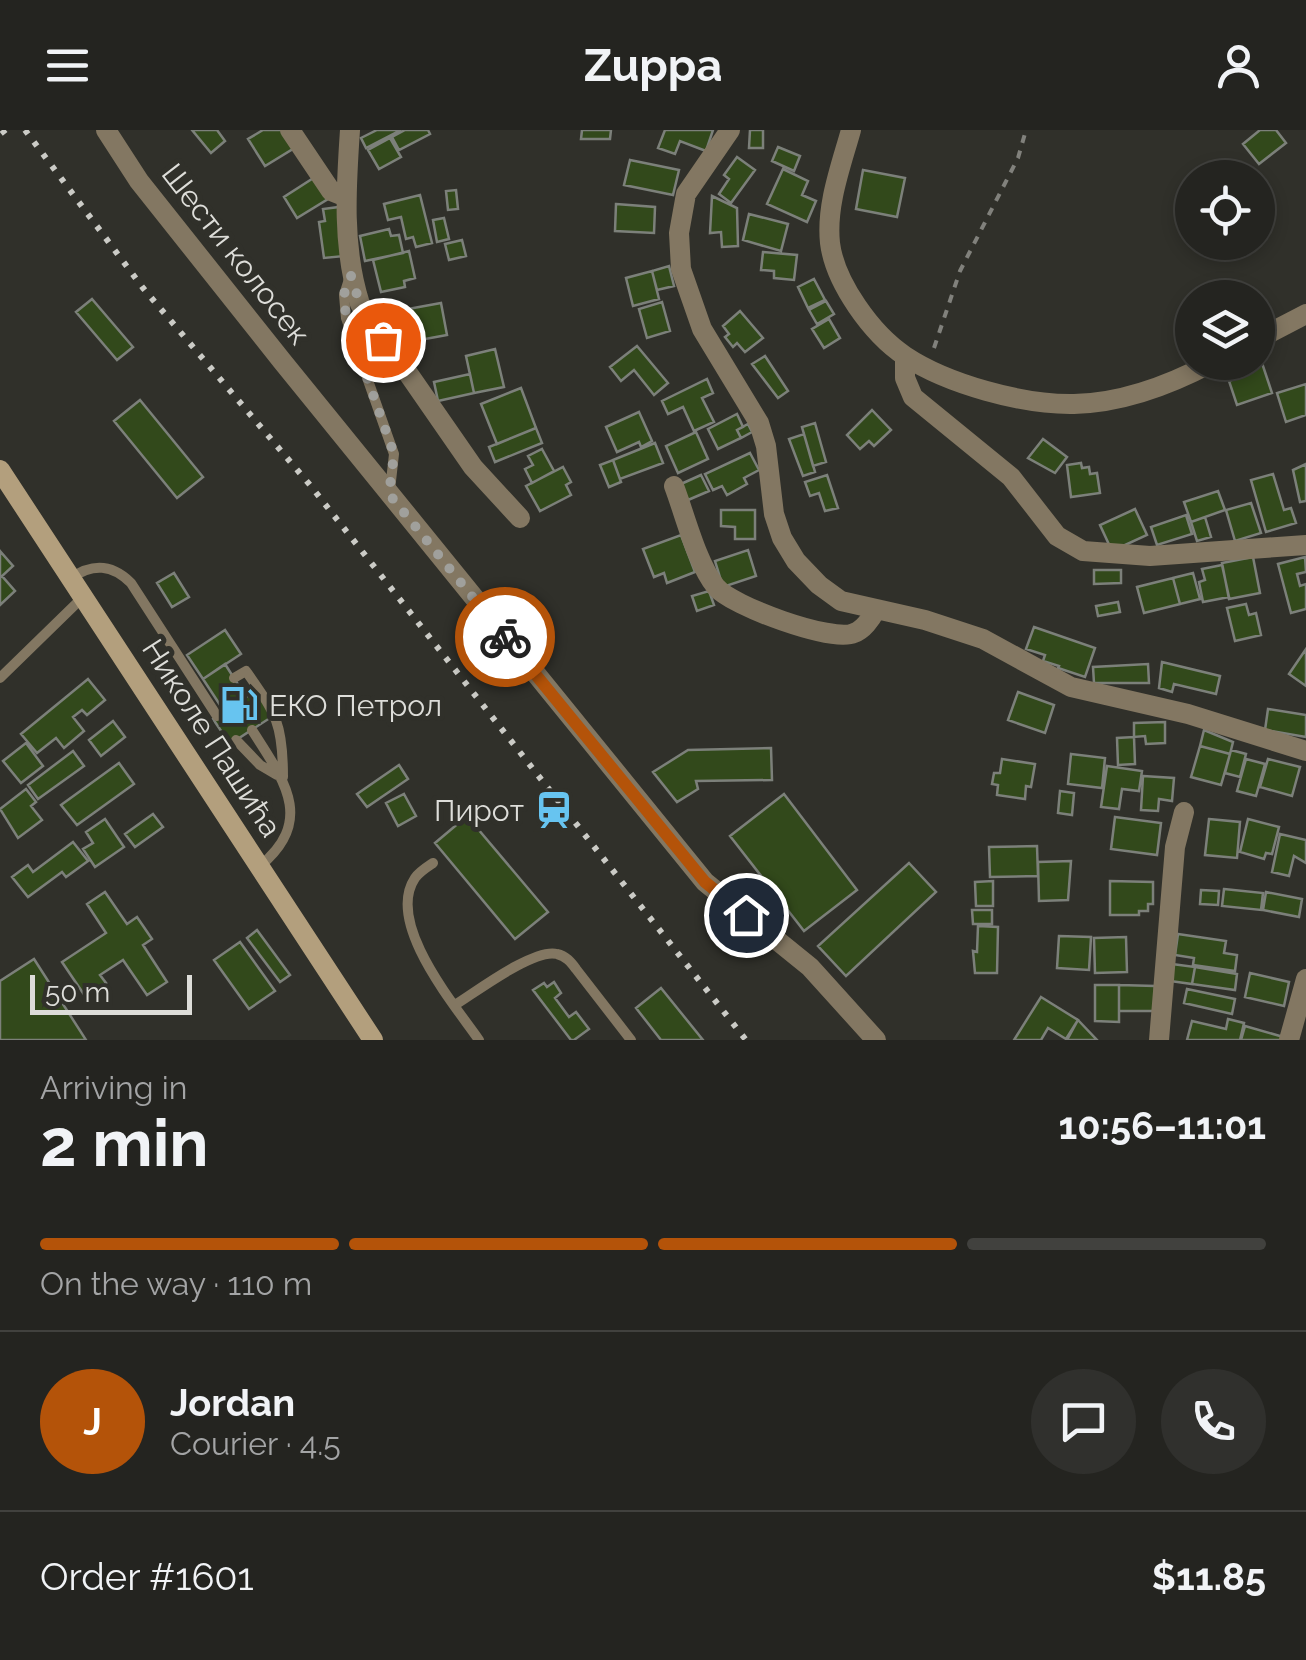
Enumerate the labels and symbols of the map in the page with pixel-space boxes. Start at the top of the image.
street label: Шести колосек [155,157,317,351]
pin [341,298,426,383]
courier [455,587,555,687]
street label: Николе Пашића [135,633,289,843]
fuel station icon: ЕКО Петрол [218,684,260,726]
place label: ЕКО Петрол [269,688,442,723]
station icon: Пирот [533,789,575,831]
place label: Пирот [434,793,524,828]
pin [704,873,789,958]
scale bar [30,970,192,1014]

